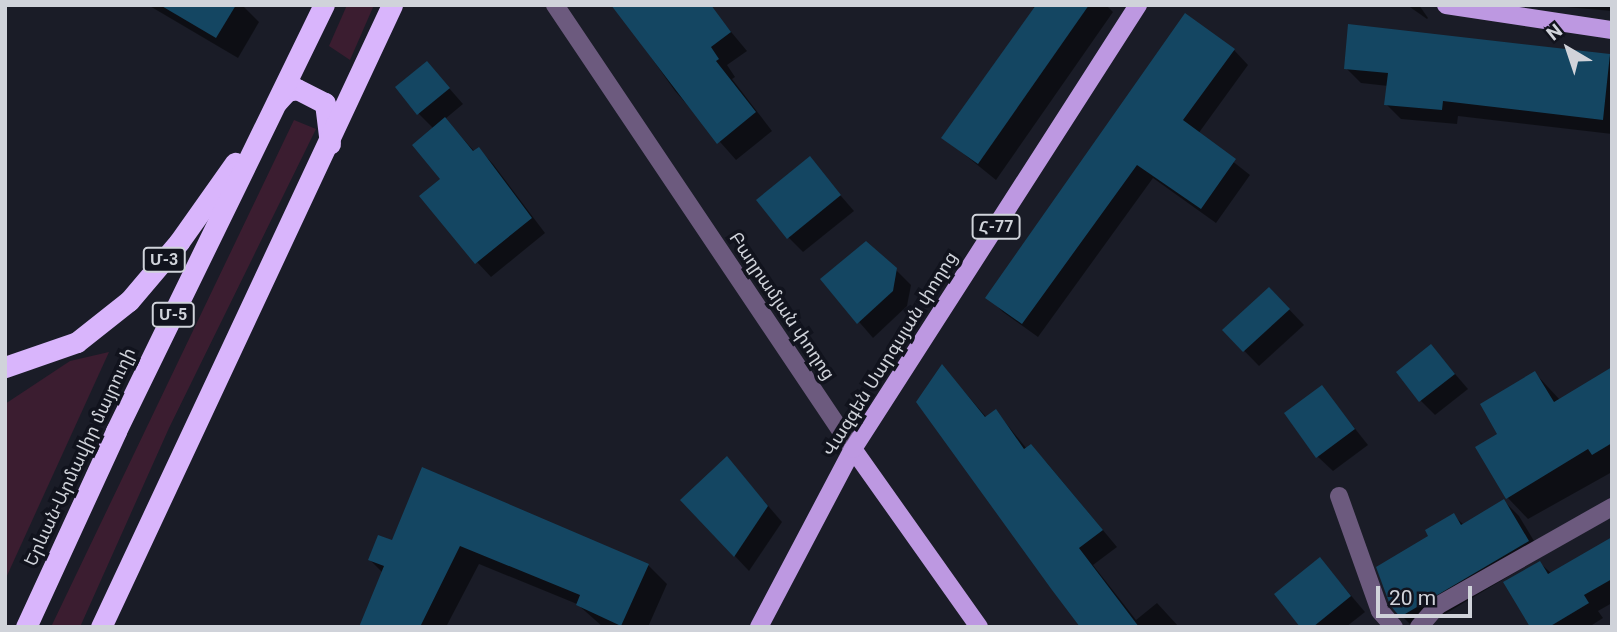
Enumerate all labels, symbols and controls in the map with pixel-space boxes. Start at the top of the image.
north arrow [1533,14,1603,84]
text: N [1542,19,1567,45]
road number: Հ-77 [972,215,1020,240]
street label: Բաղրամյան փողոց [725,228,839,384]
road number: Մ-3 [141,248,187,272]
street label: Վազգեն Սարգսյան փողոց [818,248,962,460]
road number: Մ-5 [150,302,196,328]
street label: Երևան-Արմավիր մայրուղի [20,344,140,570]
scale bar [1379,572,1475,616]
text: 20 m [1389,586,1436,610]

